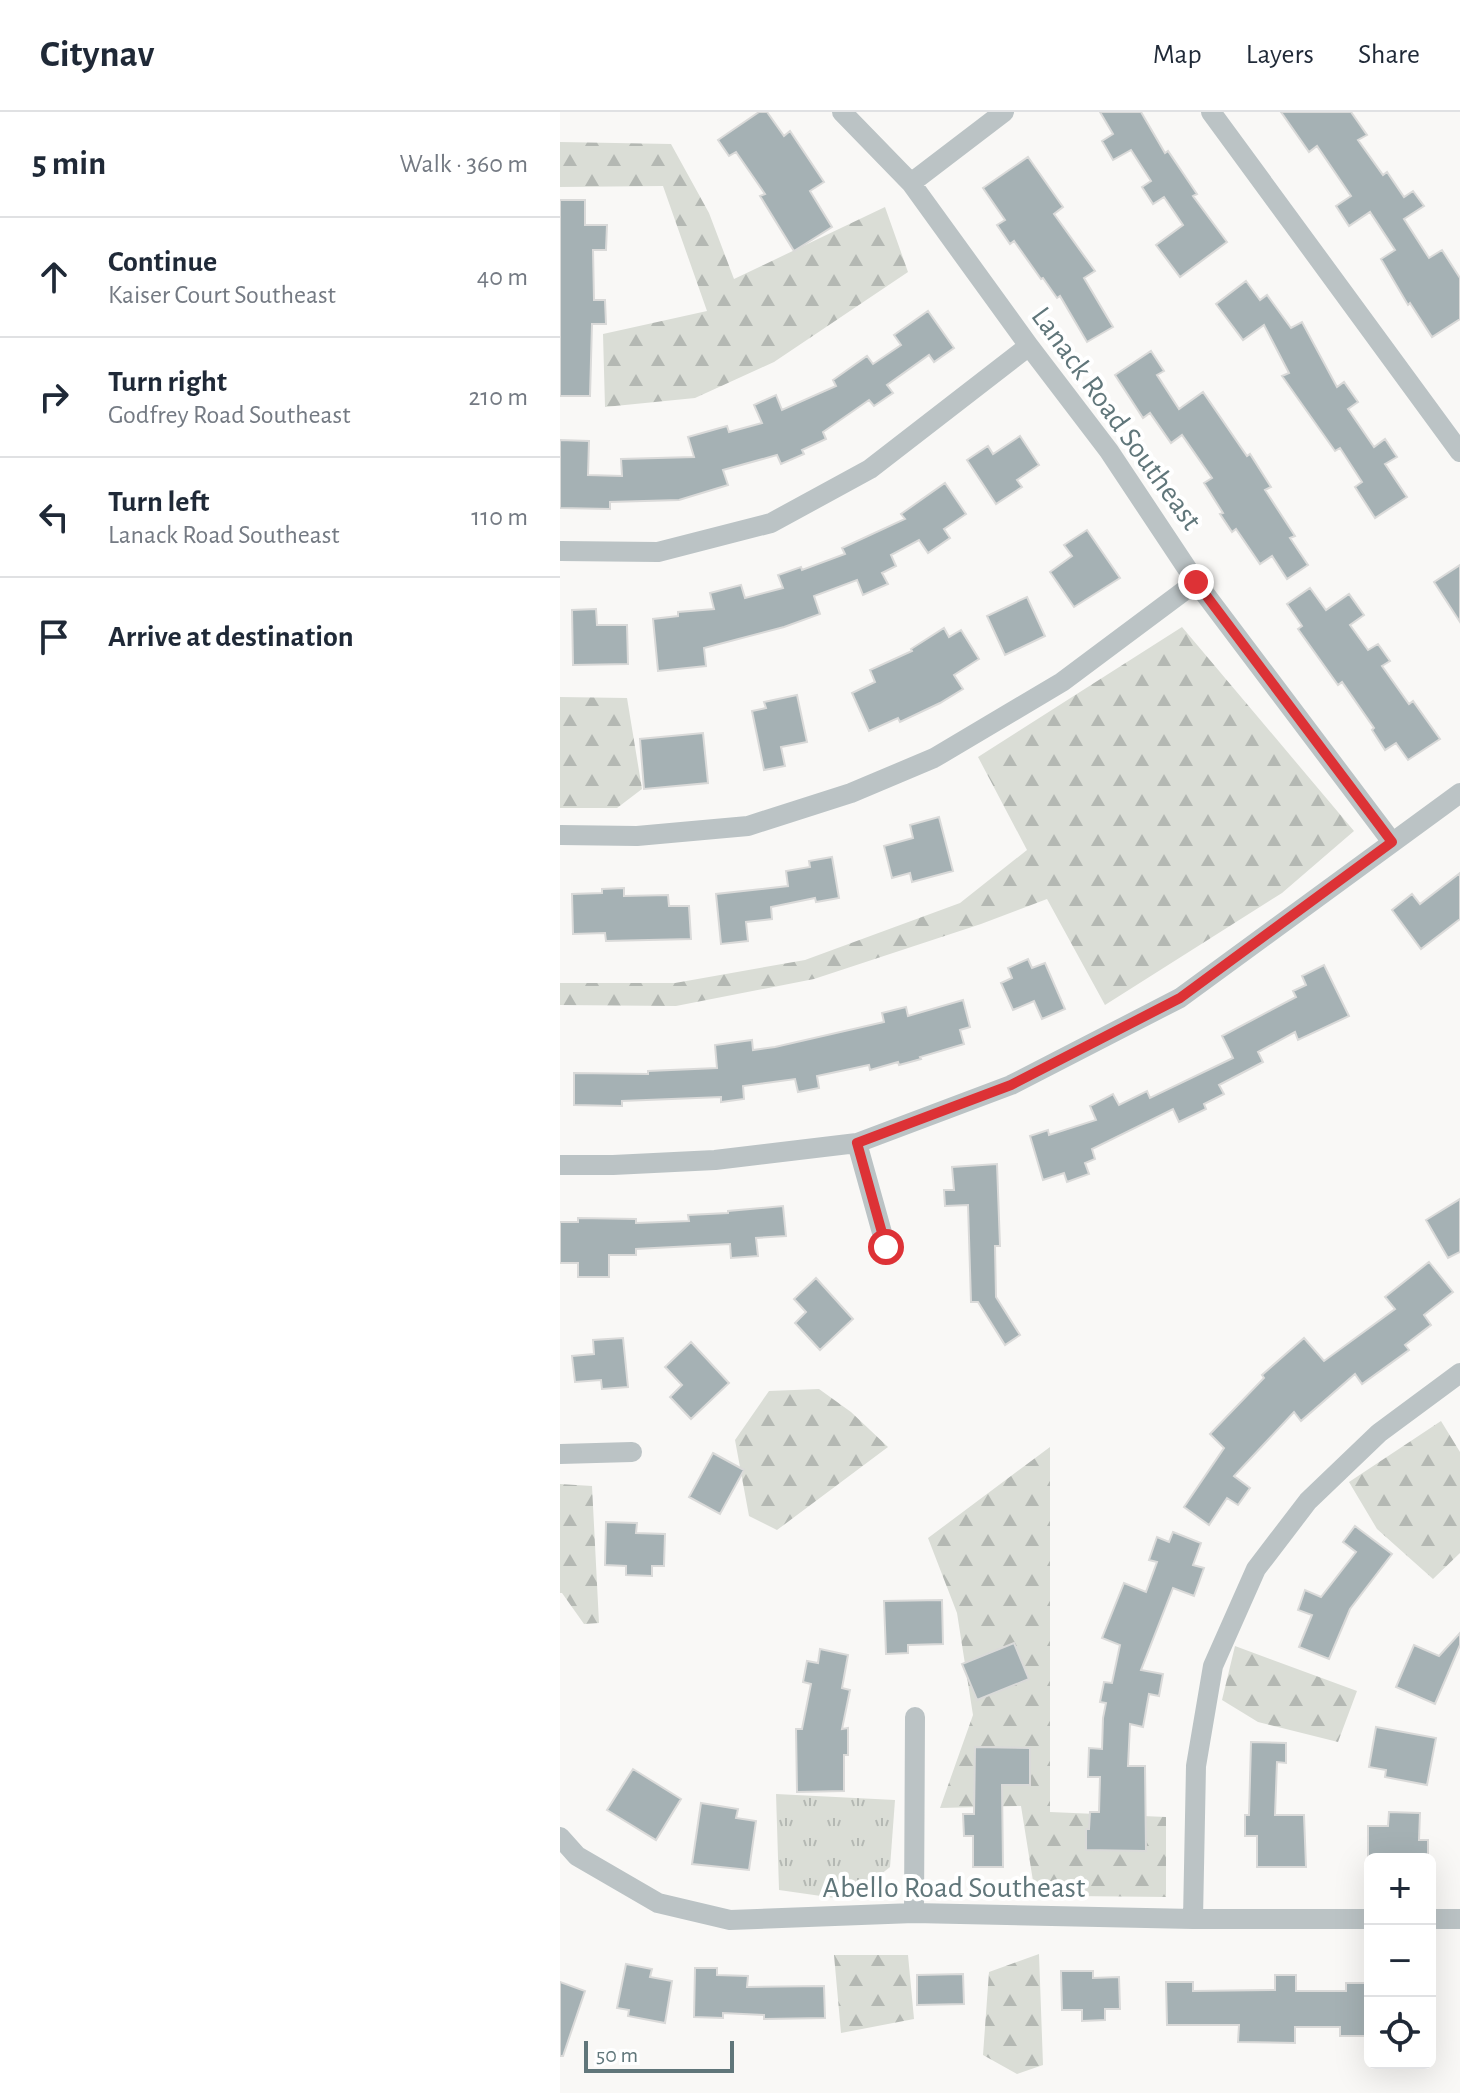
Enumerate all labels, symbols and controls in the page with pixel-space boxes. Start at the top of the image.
text: Citynav [40,36,154,74]
text: Map [1153,41,1202,69]
text: Layers [1246,41,1314,69]
text: Share [1358,41,1420,69]
text: 5 min [32,147,106,181]
text: Walk · 360 m [400,151,528,177]
text: Continue [108,247,217,277]
icon: ahead [32,255,76,299]
text: 40 m [477,264,528,290]
text: Kaiser Court Southeast [108,282,336,308]
street label: Lanack Road Southeast [1026,302,1207,536]
text: Turn right [108,367,227,397]
icon: right [32,375,76,419]
text: 210 m [468,384,528,410]
text: Godfrey Road Southeast [108,402,350,428]
text: Turn left [108,487,209,517]
icon: left [32,495,76,539]
text: 110 m [471,504,528,530]
text: Lanack Road Southeast [108,522,340,548]
route end [1178,564,1214,600]
icon: arrive [32,615,76,659]
text: Arrive at destination [108,622,354,652]
route start [868,1229,904,1265]
map controls [1364,1853,1436,2069]
button: + [1364,1853,1436,1925]
street label: Abello Road Southeast [823,1873,1086,1903]
button: − [1364,1925,1436,1997]
button: locate [1364,1997,1436,2069]
scale bar [584,2037,734,2073]
text: 50 m [596,2044,638,2066]

